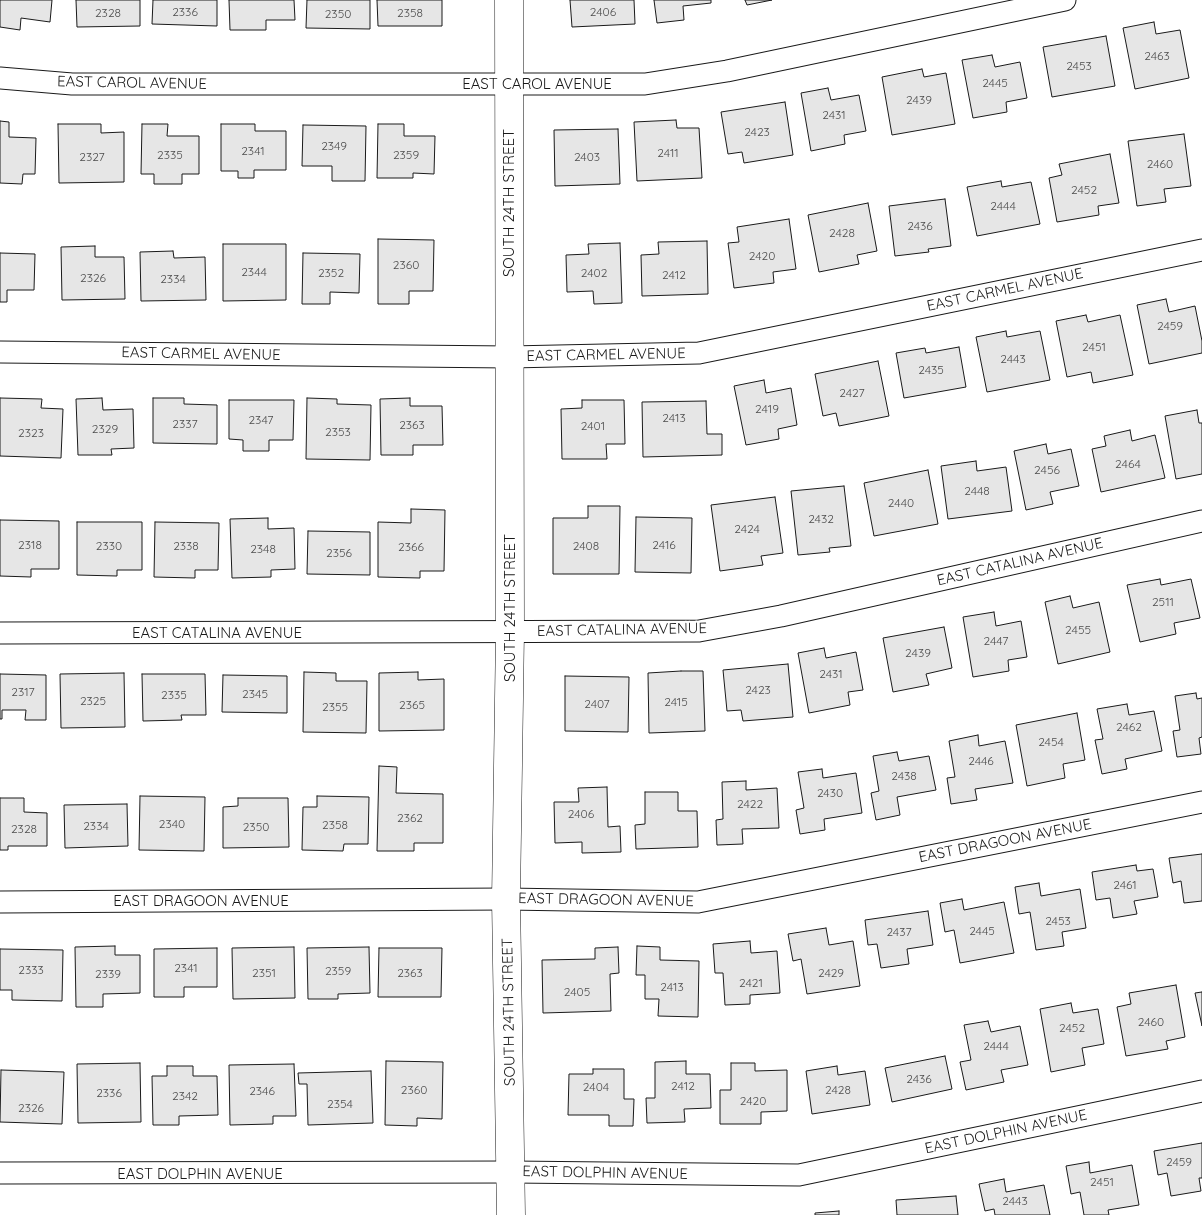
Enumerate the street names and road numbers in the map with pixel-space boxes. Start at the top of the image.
street label: EAST CAROL AVENUE [57,73,207,93]
street label: EAST CAROL AVENUE [462,75,612,93]
street label: SOUTH 24TH STREET [500,129,518,277]
street label: EAST CARMEL AVENUE [925,265,1085,315]
street label: EAST CARMEL AVENUE [121,344,281,364]
street label: EAST CARMEL AVENUE [526,345,686,365]
street label: SOUTH 24TH STREET [501,534,519,682]
street label: EAST CATALINA AVENUE [935,534,1105,590]
street label: EAST CATALINA AVENUE [537,620,707,640]
street label: EAST CATALINA AVENUE [132,624,302,642]
street label: EAST DRAGOON AVENUE [917,815,1093,867]
street label: EAST DRAGOON AVENUE [518,889,694,911]
street label: EAST DRAGOON AVENUE [113,892,289,910]
street label: SOUTH 24TH STREET [499,938,519,1086]
street label: EAST DOLPHIN AVENUE [923,1106,1089,1158]
street label: EAST DOLPHIN AVENUE [522,1163,688,1183]
street label: EAST DOLPHIN AVENUE [117,1165,283,1183]

